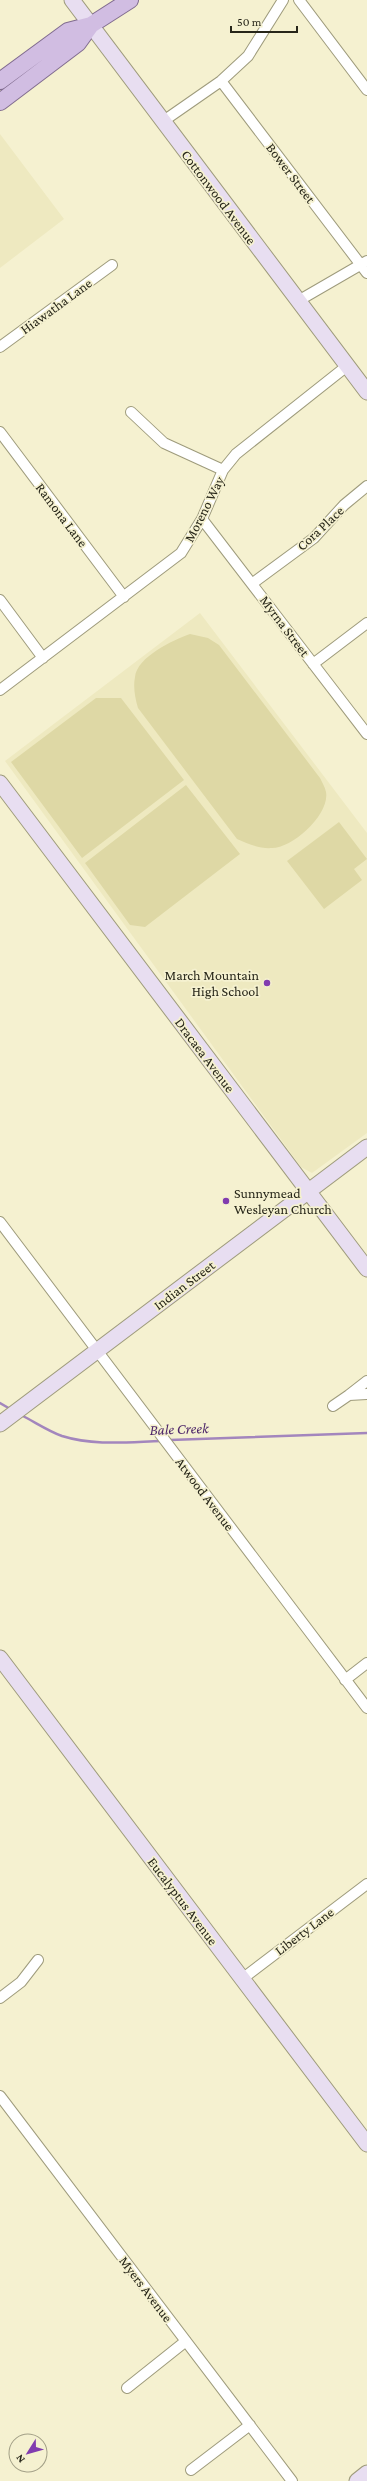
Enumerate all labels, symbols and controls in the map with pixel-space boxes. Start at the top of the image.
scale bar [231,8,297,34]
text: 50 m [237,15,262,29]
street label: Bower Street [263,140,319,207]
street label: Cottonwood Avenue [178,147,260,247]
street label: Hiawatha Lane [17,275,95,337]
street label: Moreno Way [181,473,228,545]
street label: Ramona Lane [33,480,91,550]
street label: Cora Place [293,502,347,554]
street label: Myrna Street [257,592,313,660]
place label: March Mountain High School [165,967,259,999]
marker: March Mountain High School [262,978,272,988]
street label: Dracaea Avenue [172,1015,238,1095]
place label: Sunnymead Wesleyan Church [234,1185,332,1217]
marker: Sunnymead Wesleyan Church [221,1196,231,1206]
street label: Indian Street [150,1257,218,1313]
water label: Bale Creek [149,1420,210,1438]
street label: Atwood Avenue [172,1454,238,1534]
street label: Eucalyptus Avenue [145,1854,221,1948]
street label: Liberty Lane [271,1904,337,1958]
street label: Myers Avenue [116,2253,176,2325]
north arrow [8,2433,48,2473]
text: N [13,2452,27,2466]

